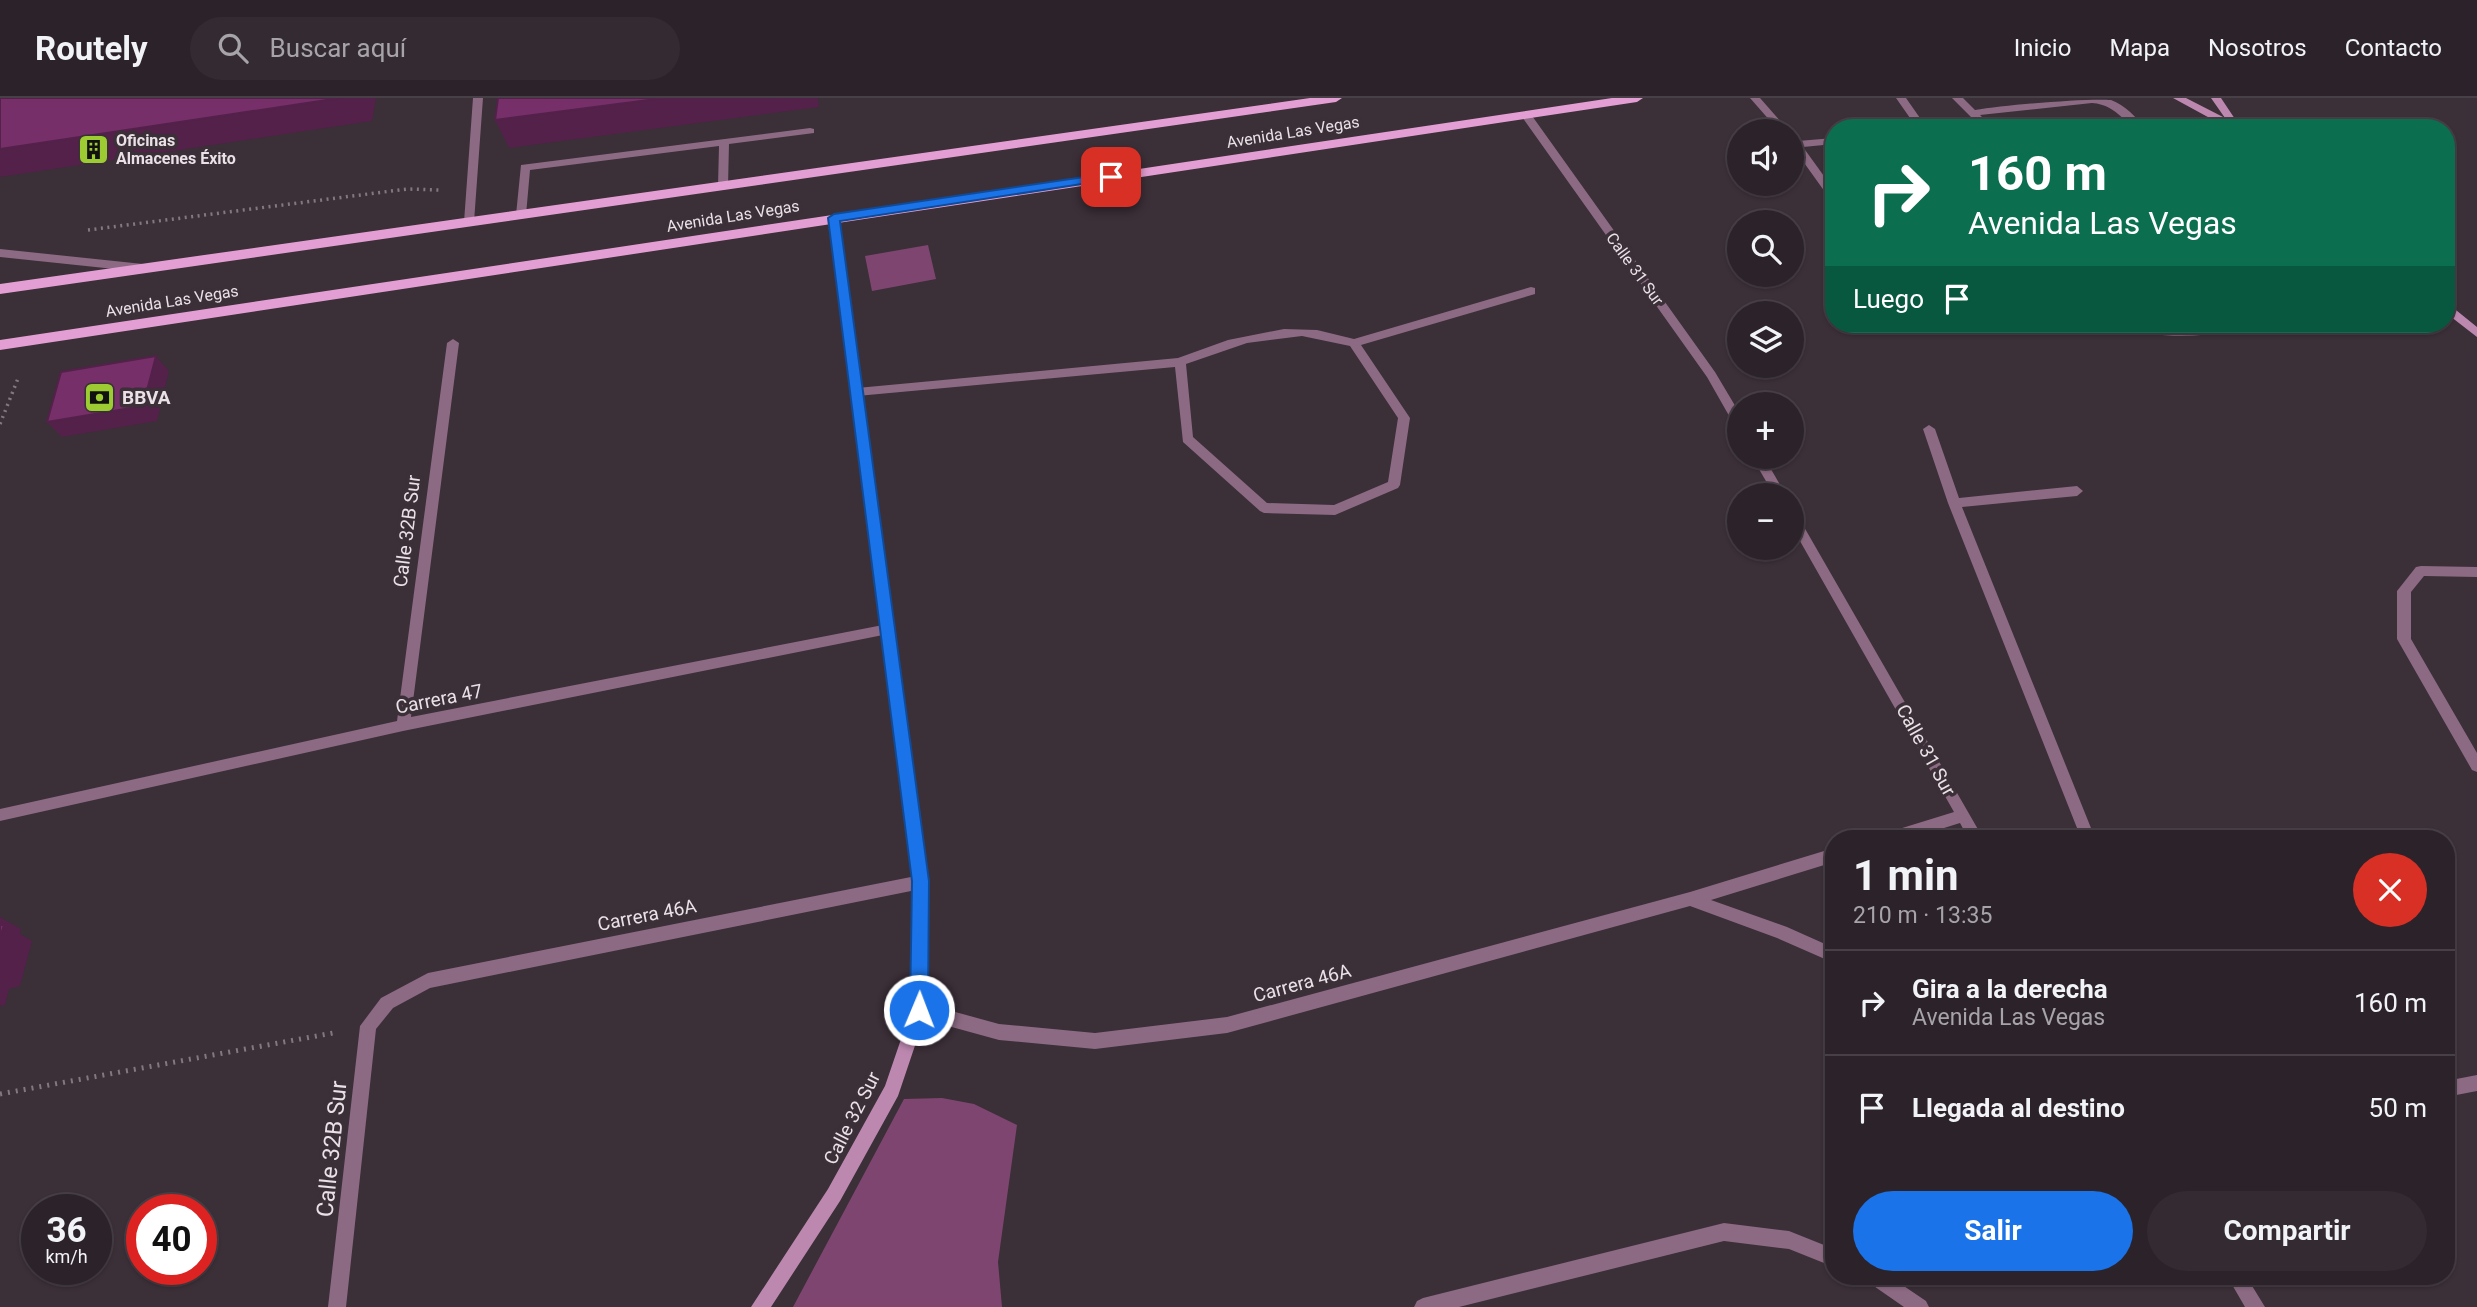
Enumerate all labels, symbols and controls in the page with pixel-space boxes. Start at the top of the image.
search box [190,17,680,80]
text: Routely [35,29,148,68]
icon: search [214,29,252,67]
text: Buscar aquí [270,33,406,63]
text: Inicio [2014,34,2071,62]
text: Mapa [2109,34,2170,62]
text: Nosotros [2208,34,2307,62]
text: Contacto [2345,34,2442,62]
street label: Avenida Las Vegas [1225,112,1361,152]
map controls [1727,119,1804,560]
button: sound [1727,119,1804,196]
place label: Oficinas Almacenes Éxito [116,131,236,168]
building icon: Oficinas Almacenes Éxito [76,132,110,166]
text: 160 m [1968,145,2107,202]
pin [1081,147,1141,207]
icon: right [1853,147,1944,238]
icon: arrive [1092,158,1130,196]
street label: Avenida Las Vegas [665,196,801,236]
text: Avenida Las Vegas [1968,204,2237,242]
button: search [1727,210,1804,287]
street label: Calle 31 Sur [1602,229,1668,309]
icon: arrive [1938,280,1976,318]
street label: Avenida Las Vegas [104,281,240,321]
text: Luego [1853,284,1924,314]
button: layers [1727,301,1804,378]
bank icon: BBVA [82,380,116,414]
place label: BBVA [122,386,171,409]
button: + [1727,392,1804,469]
street label: Calle 32B Sur [389,473,425,588]
button: − [1727,483,1804,560]
street label: Carrera 47 [394,679,484,719]
street label: Calle 31 Sur [1891,700,1961,800]
text: 1 min [1853,851,1959,900]
button: close [2353,853,2427,927]
street label: Carrera 46A [596,894,699,936]
text: 210 m · 13:35 [1853,902,1992,929]
street label: Carrera 46A [1251,959,1354,1007]
position arrow [882,973,956,1047]
text: Gira a la derecha [1912,974,2108,1004]
icon: right [1853,984,1891,1022]
text: 160 m [2354,988,2427,1018]
text: Avenida Las Vegas [1912,1004,2105,1031]
street label: Calle 32 Sur [819,1067,885,1168]
street label: Calle 32B Sur [311,1079,353,1218]
icon: arrive [1853,1089,1891,1127]
text: Llegada al destino [1912,1093,2125,1123]
text: 50 m [2369,1093,2427,1123]
button: Salir [1853,1191,2133,1271]
button: Compartir [2147,1191,2427,1271]
speed limit sign: 40 [126,1194,217,1285]
text: 36 [46,1210,87,1251]
text: km/h [45,1246,88,1267]

